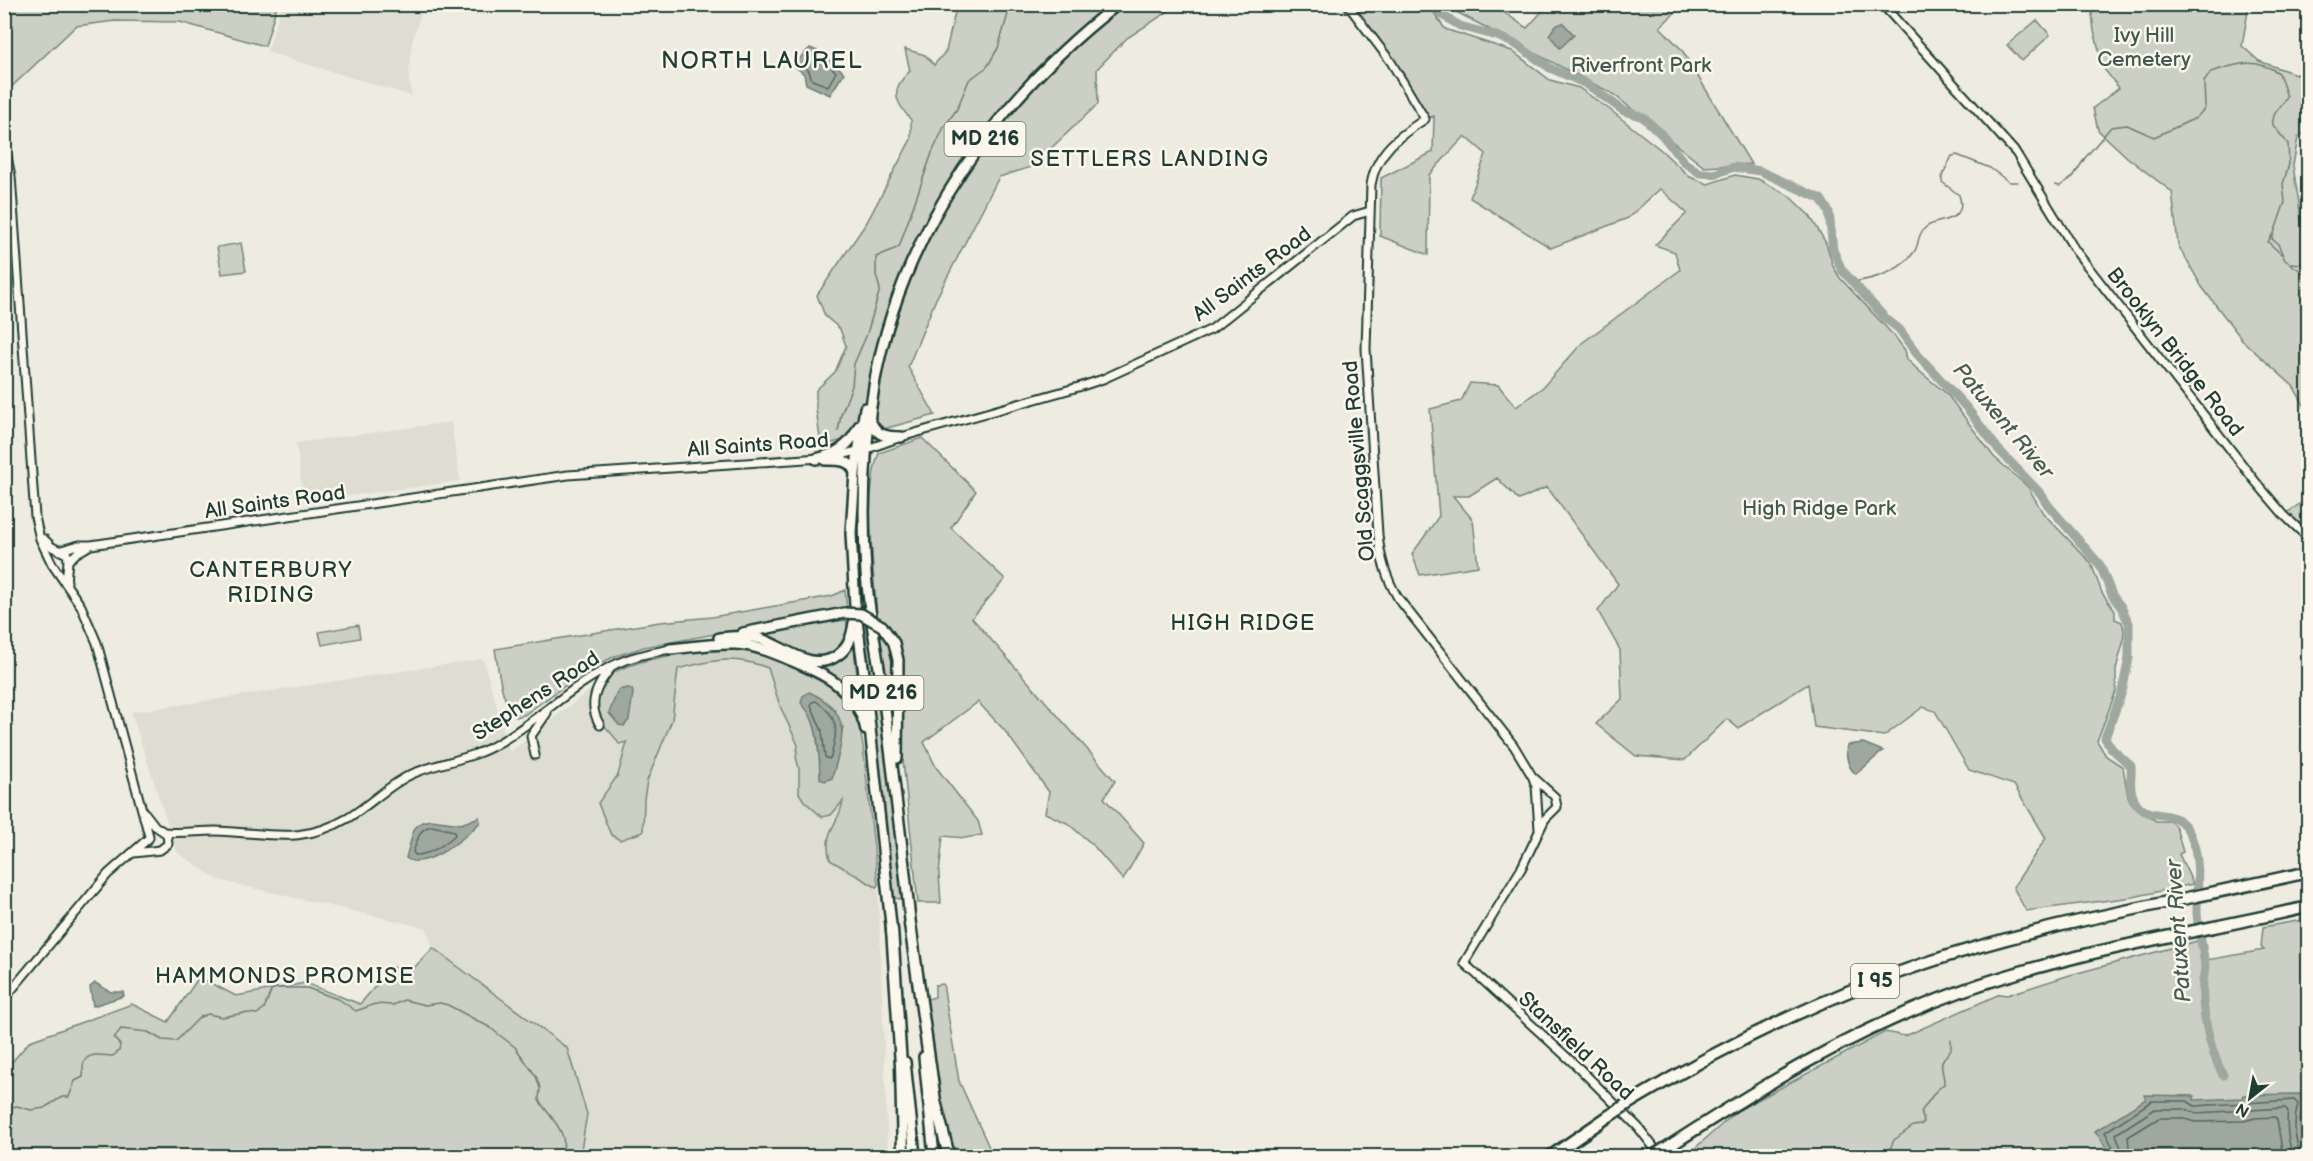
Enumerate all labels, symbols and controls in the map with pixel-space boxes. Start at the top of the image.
park label: Ivy Hill Cemetery [2097,23,2191,72]
district label: NORTH LAUREL [661,46,863,75]
park label: Riverfront Park [1571,53,1712,78]
road number: MD 216 [944,122,1026,156]
district label: SETTLERS LANDING [1031,146,1269,173]
street label: All Saints Road [1188,221,1316,327]
street label: Brooklyn Bridge Road [2101,263,2249,441]
water label: Patuxent River [1947,357,2061,486]
street label: Old Scaggsville Road [1338,360,1380,562]
street label: All Saints Road [686,428,830,462]
street label: All Saints Road [203,480,347,524]
park label: High Ridge Park [1742,496,1897,521]
district label: CANTERBURY RIDING [189,557,353,609]
district label: HIGH RIDGE [1170,610,1316,637]
street label: Stephens Road [468,646,604,746]
road number: MD 216 [842,676,924,710]
water label: Patuxent River [2160,856,2197,1003]
district label: HAMMONDS PROMISE [155,963,415,990]
road number: I 95 [1851,964,1899,998]
street label: Stansfield Road [1513,986,1639,1106]
north arrow [2220,1068,2280,1128]
text: N [2233,1098,2253,1121]

